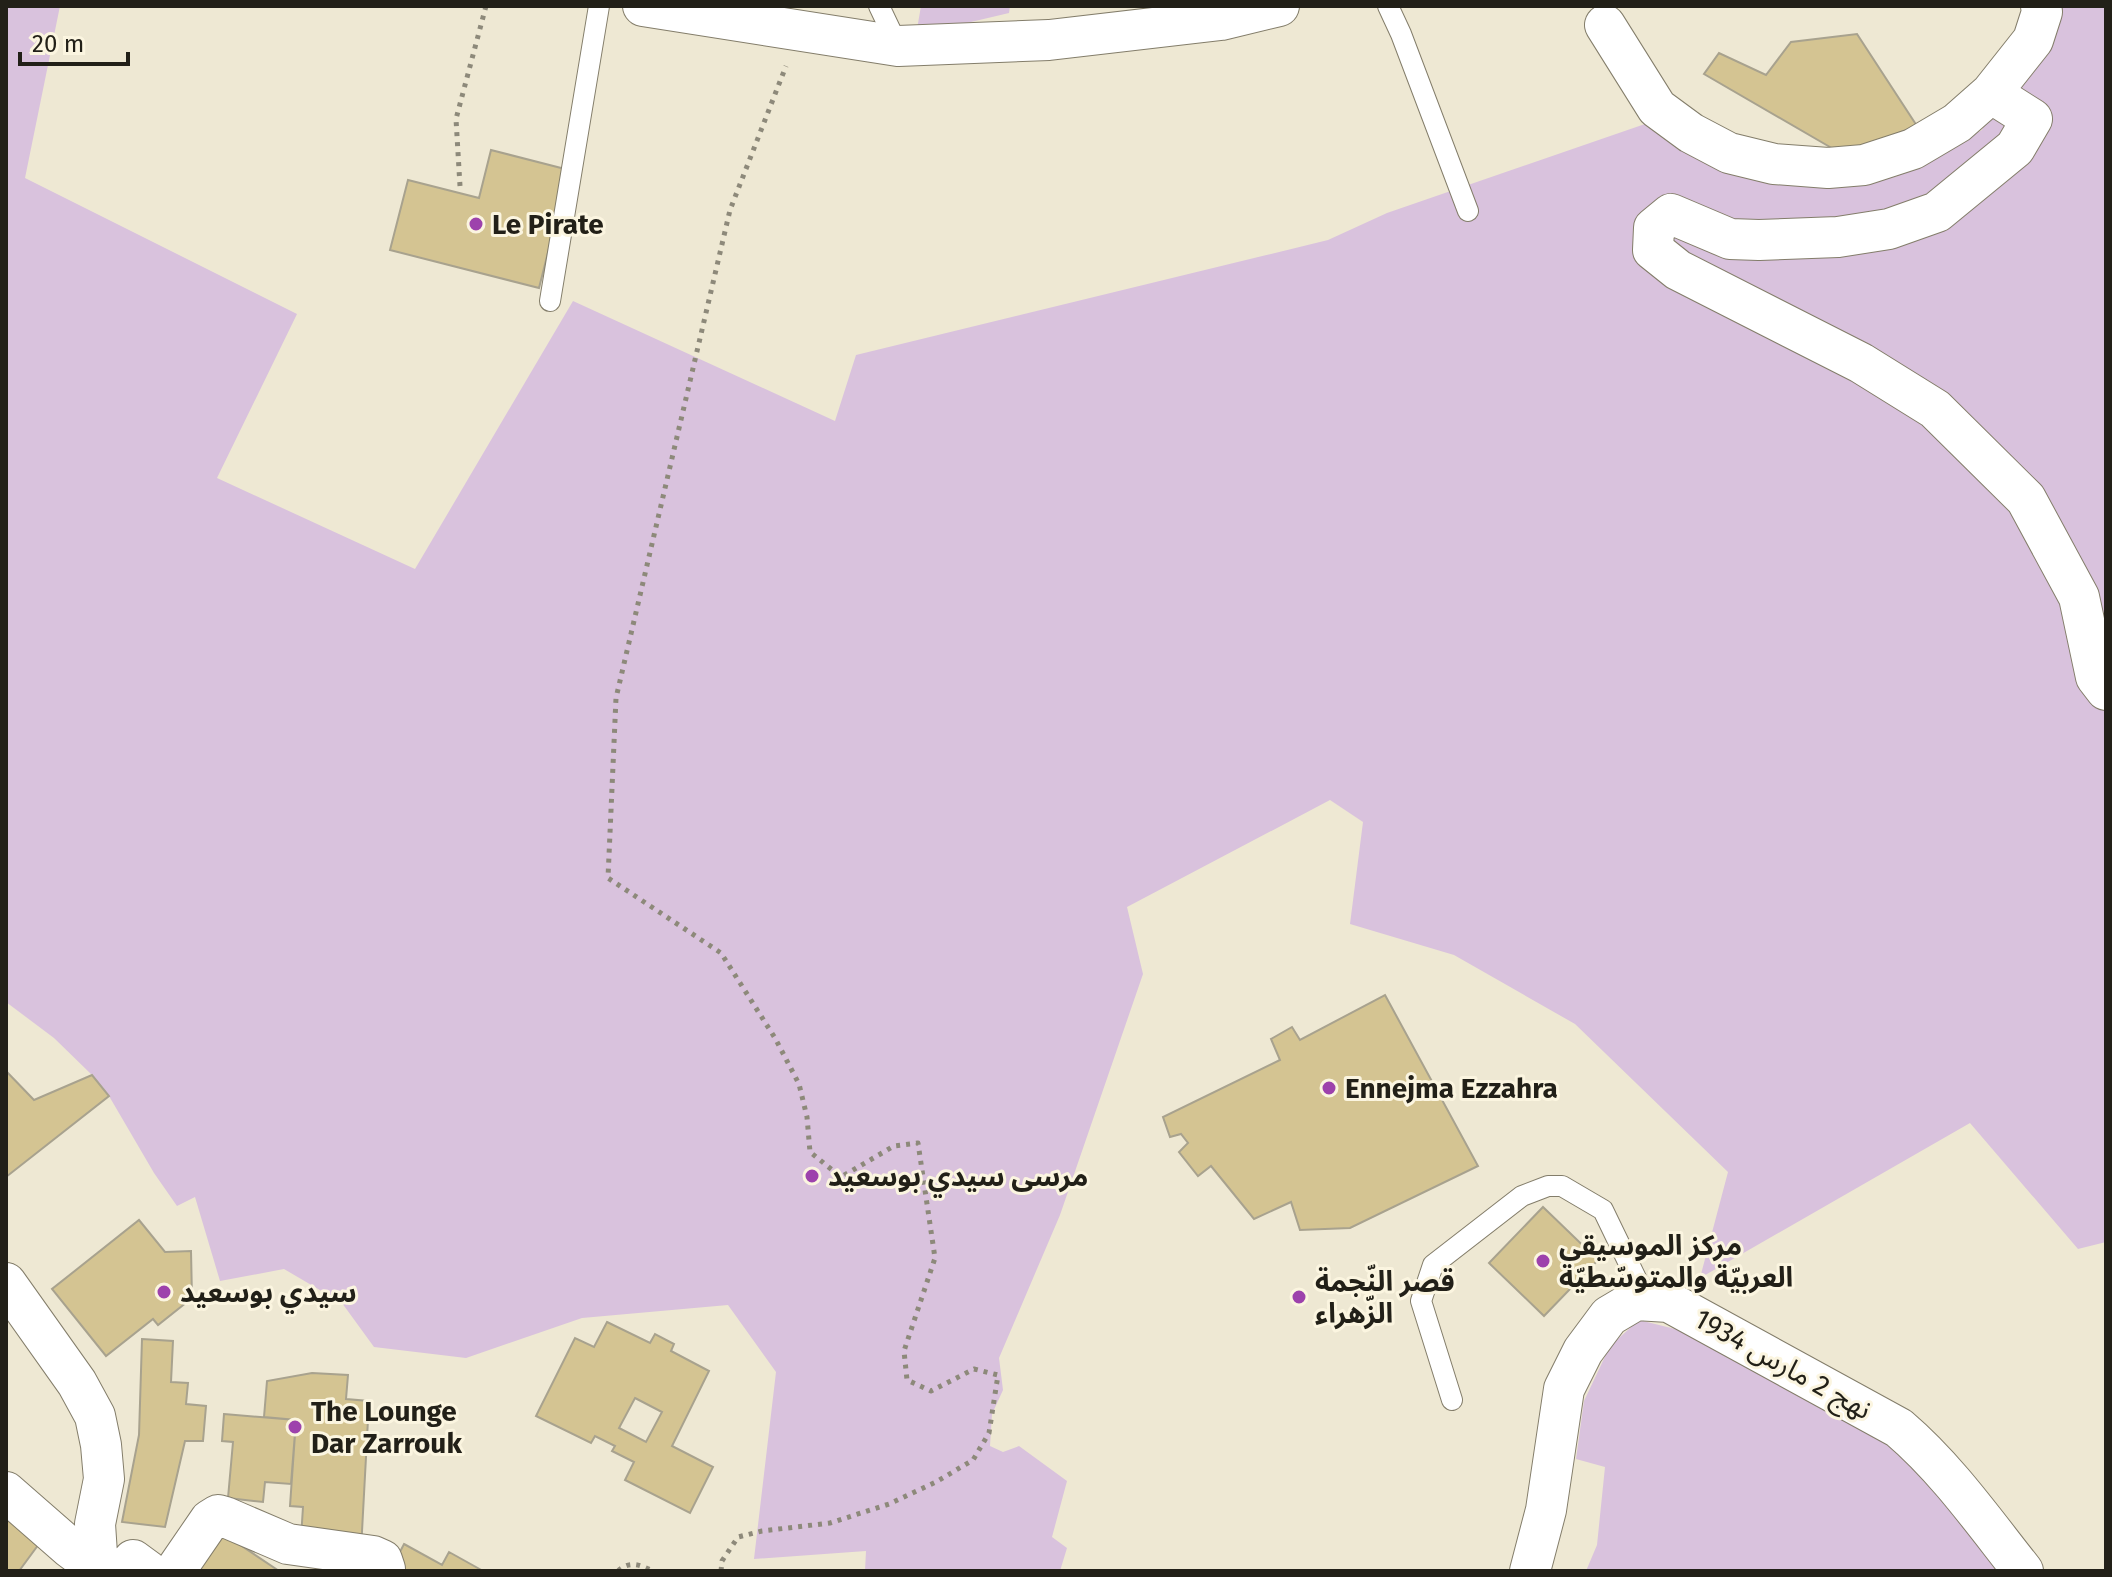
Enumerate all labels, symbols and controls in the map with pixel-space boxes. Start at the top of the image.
scale bar [20,16,128,66]
text: 20 m [32,30,84,58]
place label: Le Pirate [492,208,604,241]
marker: Le Pirate [467,215,485,233]
place label: Ennejma Ezzahra [1345,1072,1558,1105]
marker: Ennejma Ezzahra [1320,1079,1338,1097]
place label: مرسى سيدي بوسعيد [828,1160,1088,1198]
marker: مرسى سيدي بوسعيد [803,1167,821,1185]
place label: مركز الموسيقى العربيّة والمتوسّطيّة [1559,1229,1793,1294]
marker: مركز الموسيقى العربيّة والمتوسّطيّة [1534,1252,1552,1270]
place label: قصر النّجمة الزّهراء [1315,1264,1455,1330]
place label: سيدي بوسعيد [180,1276,357,1314]
marker: سيدي بوسعيد [155,1283,173,1301]
marker: قصر النّجمة الزّهراء [1290,1288,1308,1306]
street label: نهج 2 مارس 1934 [1687,1302,1877,1430]
place label: The Lounge Dar Zarrouk [311,1395,462,1460]
marker: The Lounge Dar Zarrouk [286,1418,304,1436]

